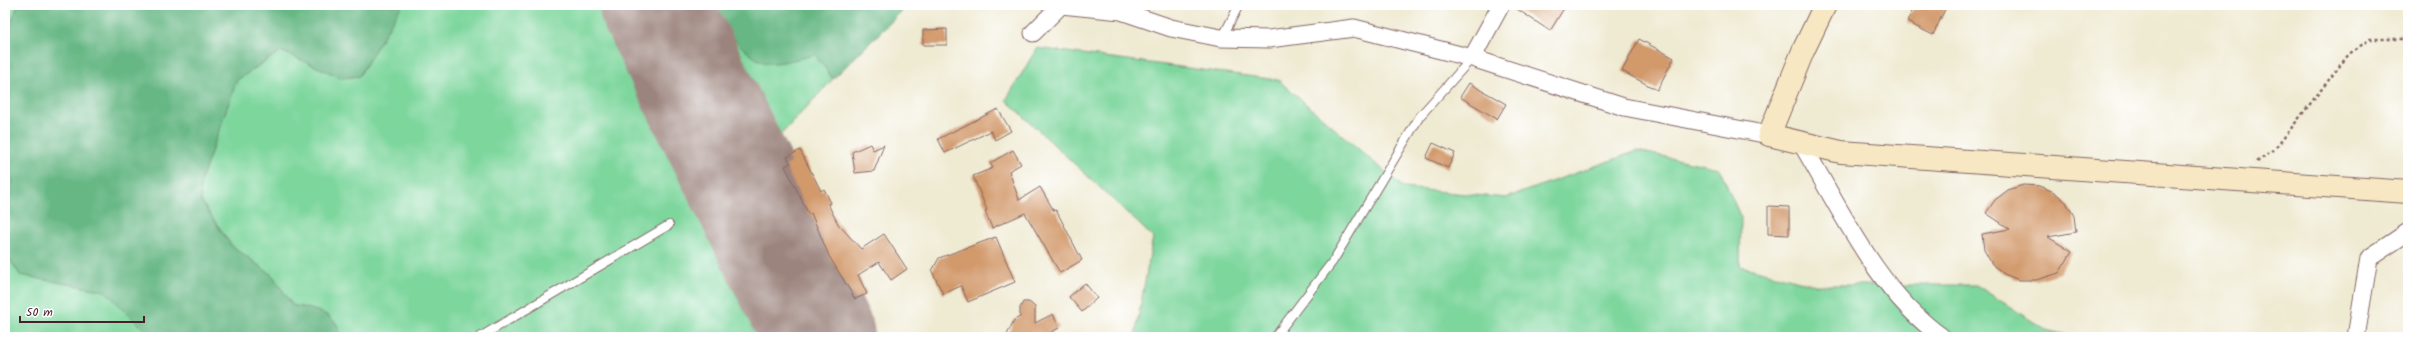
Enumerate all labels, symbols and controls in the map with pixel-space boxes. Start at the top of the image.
scale bar [20,298,144,324]
text: 50 m [26,303,53,322]

